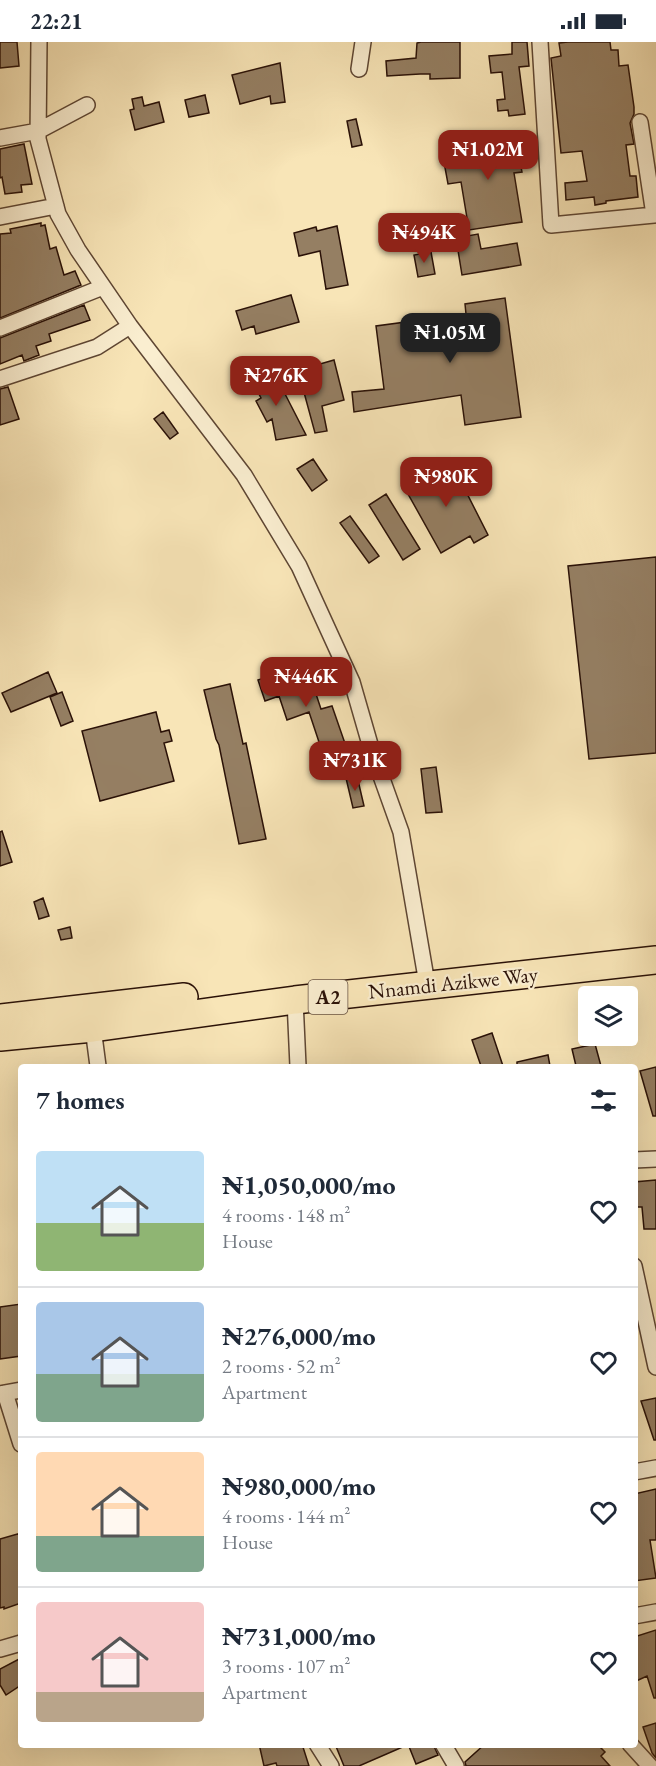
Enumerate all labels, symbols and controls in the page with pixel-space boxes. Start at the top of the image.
text: 22:21 [30,7,83,36]
pin: ₦1.02M [439,130,537,181]
text: ₦1.02M [452,136,524,162]
pin: ₦494K [382,213,466,264]
text: ₦494K [392,219,456,245]
pin: ₦1.05M [401,313,499,364]
text: ₦1.05M [414,319,486,345]
pin: ₦276K [234,356,318,407]
text: ₦276K [244,362,308,388]
pin: ₦980K [404,457,488,508]
text: ₦980K [414,463,478,489]
pin: ₦446K [264,657,348,708]
text: ₦446K [274,663,338,689]
pin: ₦731K [313,741,397,792]
text: ₦731K [323,747,387,773]
street label: Nnamdi Azikwe Way [367,960,540,1005]
road number: A2 [308,980,348,1014]
map controls [578,986,638,1046]
button: layers [578,986,638,1046]
text: 7 homes [36,1083,125,1117]
icon: filters [587,1084,620,1117]
text: ₦1,050,000/mo [222,1168,396,1202]
icon: home [84,1175,156,1247]
icon: heart [587,1195,620,1228]
text: 4 rooms · 148 m² [222,1202,350,1228]
text: House [222,1228,273,1254]
text: ₦276,000/mo [222,1319,375,1353]
icon: home [84,1326,156,1398]
icon: heart [587,1346,620,1379]
text: 2 rooms · 52 m² [222,1353,341,1379]
text: Apartment [222,1379,307,1405]
text: ₦980,000/mo [222,1469,375,1503]
icon: home [84,1476,156,1548]
icon: heart [587,1496,620,1529]
text: 4 rooms · 144 m² [222,1503,350,1529]
text: House [222,1529,273,1555]
text: ₦731,000/mo [222,1619,375,1653]
icon: home [84,1626,156,1698]
icon: heart [587,1646,620,1679]
text: 3 rooms · 107 m² [222,1653,350,1679]
text: Apartment [222,1679,307,1705]

